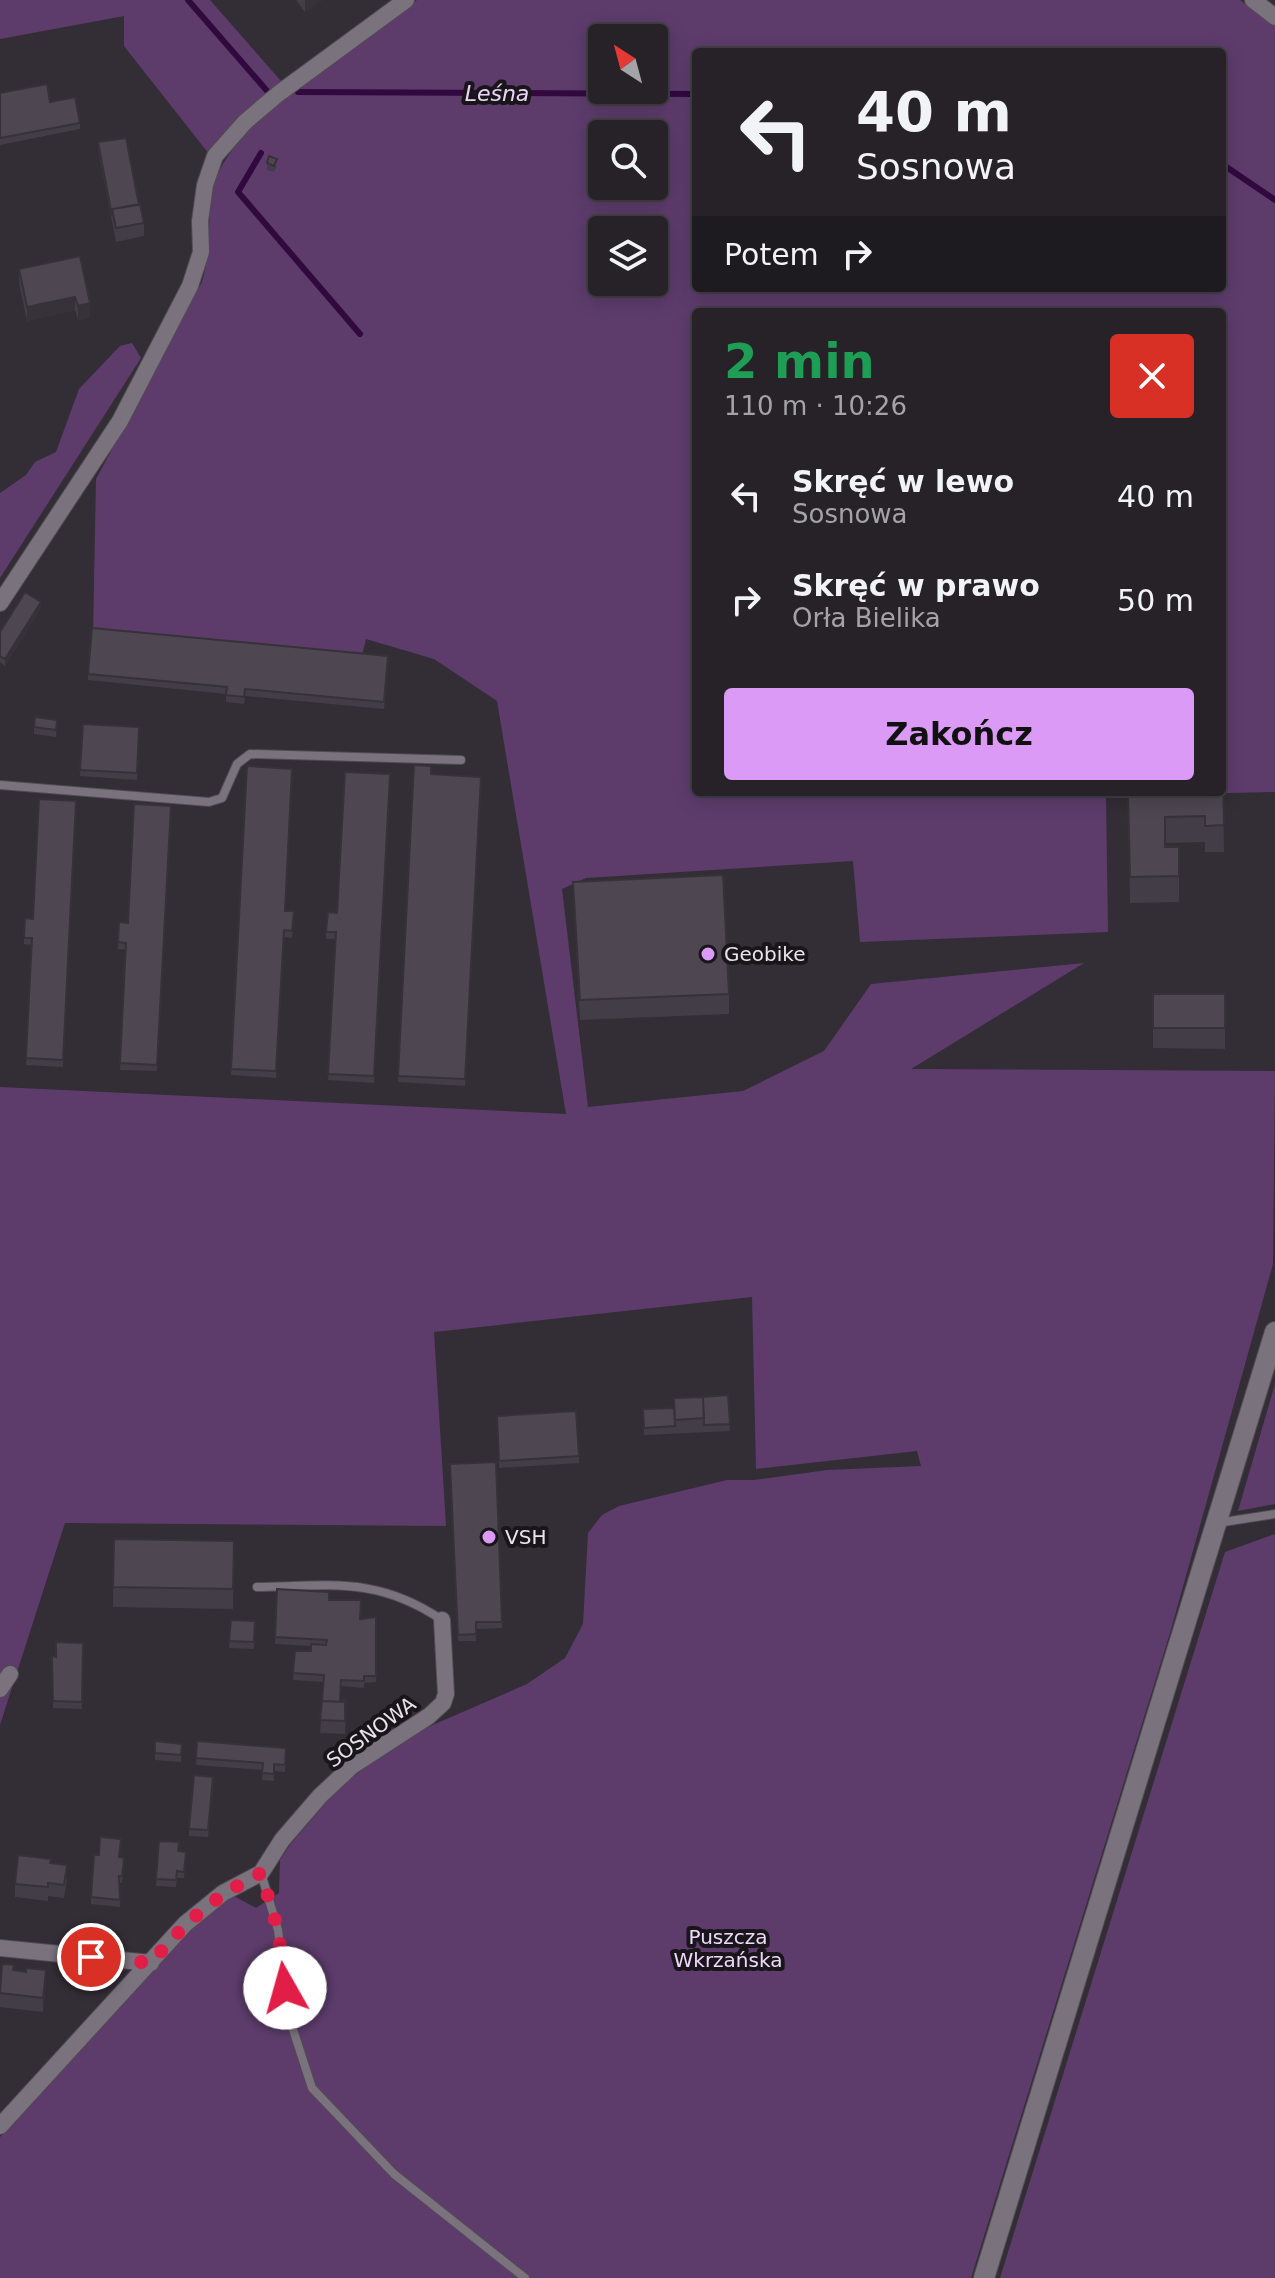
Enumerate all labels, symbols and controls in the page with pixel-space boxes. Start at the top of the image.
north arrow [588,24,668,104]
map controls [588,24,668,296]
text: 40 m [856,79,1012,144]
icon: left [724,80,828,184]
water label: Leśna [465,81,529,106]
button: search [588,120,668,200]
text: Sosnowa [856,146,1016,187]
button: layers [588,216,668,296]
icon: right [835,232,879,276]
text: Potem [724,237,819,272]
text: 2 min [724,333,875,389]
button: close [1110,334,1194,418]
text: 110 m · 10:26 [724,391,907,421]
text: Skręć w lewo [792,464,1014,499]
icon: left [724,474,768,518]
text: 40 m [1117,479,1194,514]
text: Sosnowa [792,499,908,529]
text: Skręć w prawo [792,568,1040,603]
icon: right [724,578,768,622]
text: 50 m [1117,583,1194,618]
text: Orła Bielika [792,603,941,633]
button: Zakończ [724,688,1194,780]
place label: Geobike [724,942,805,966]
marker: Geobike [699,945,717,963]
place label: VSH [505,1525,546,1549]
marker: VSH [480,1528,498,1546]
street label: SOSNOWA [322,1691,420,1772]
pin [57,1923,125,1991]
park label: Puszcza Wkrzańska [674,1925,782,1972]
icon: arrive [69,1935,113,1979]
position arrow [243,1946,327,2030]

